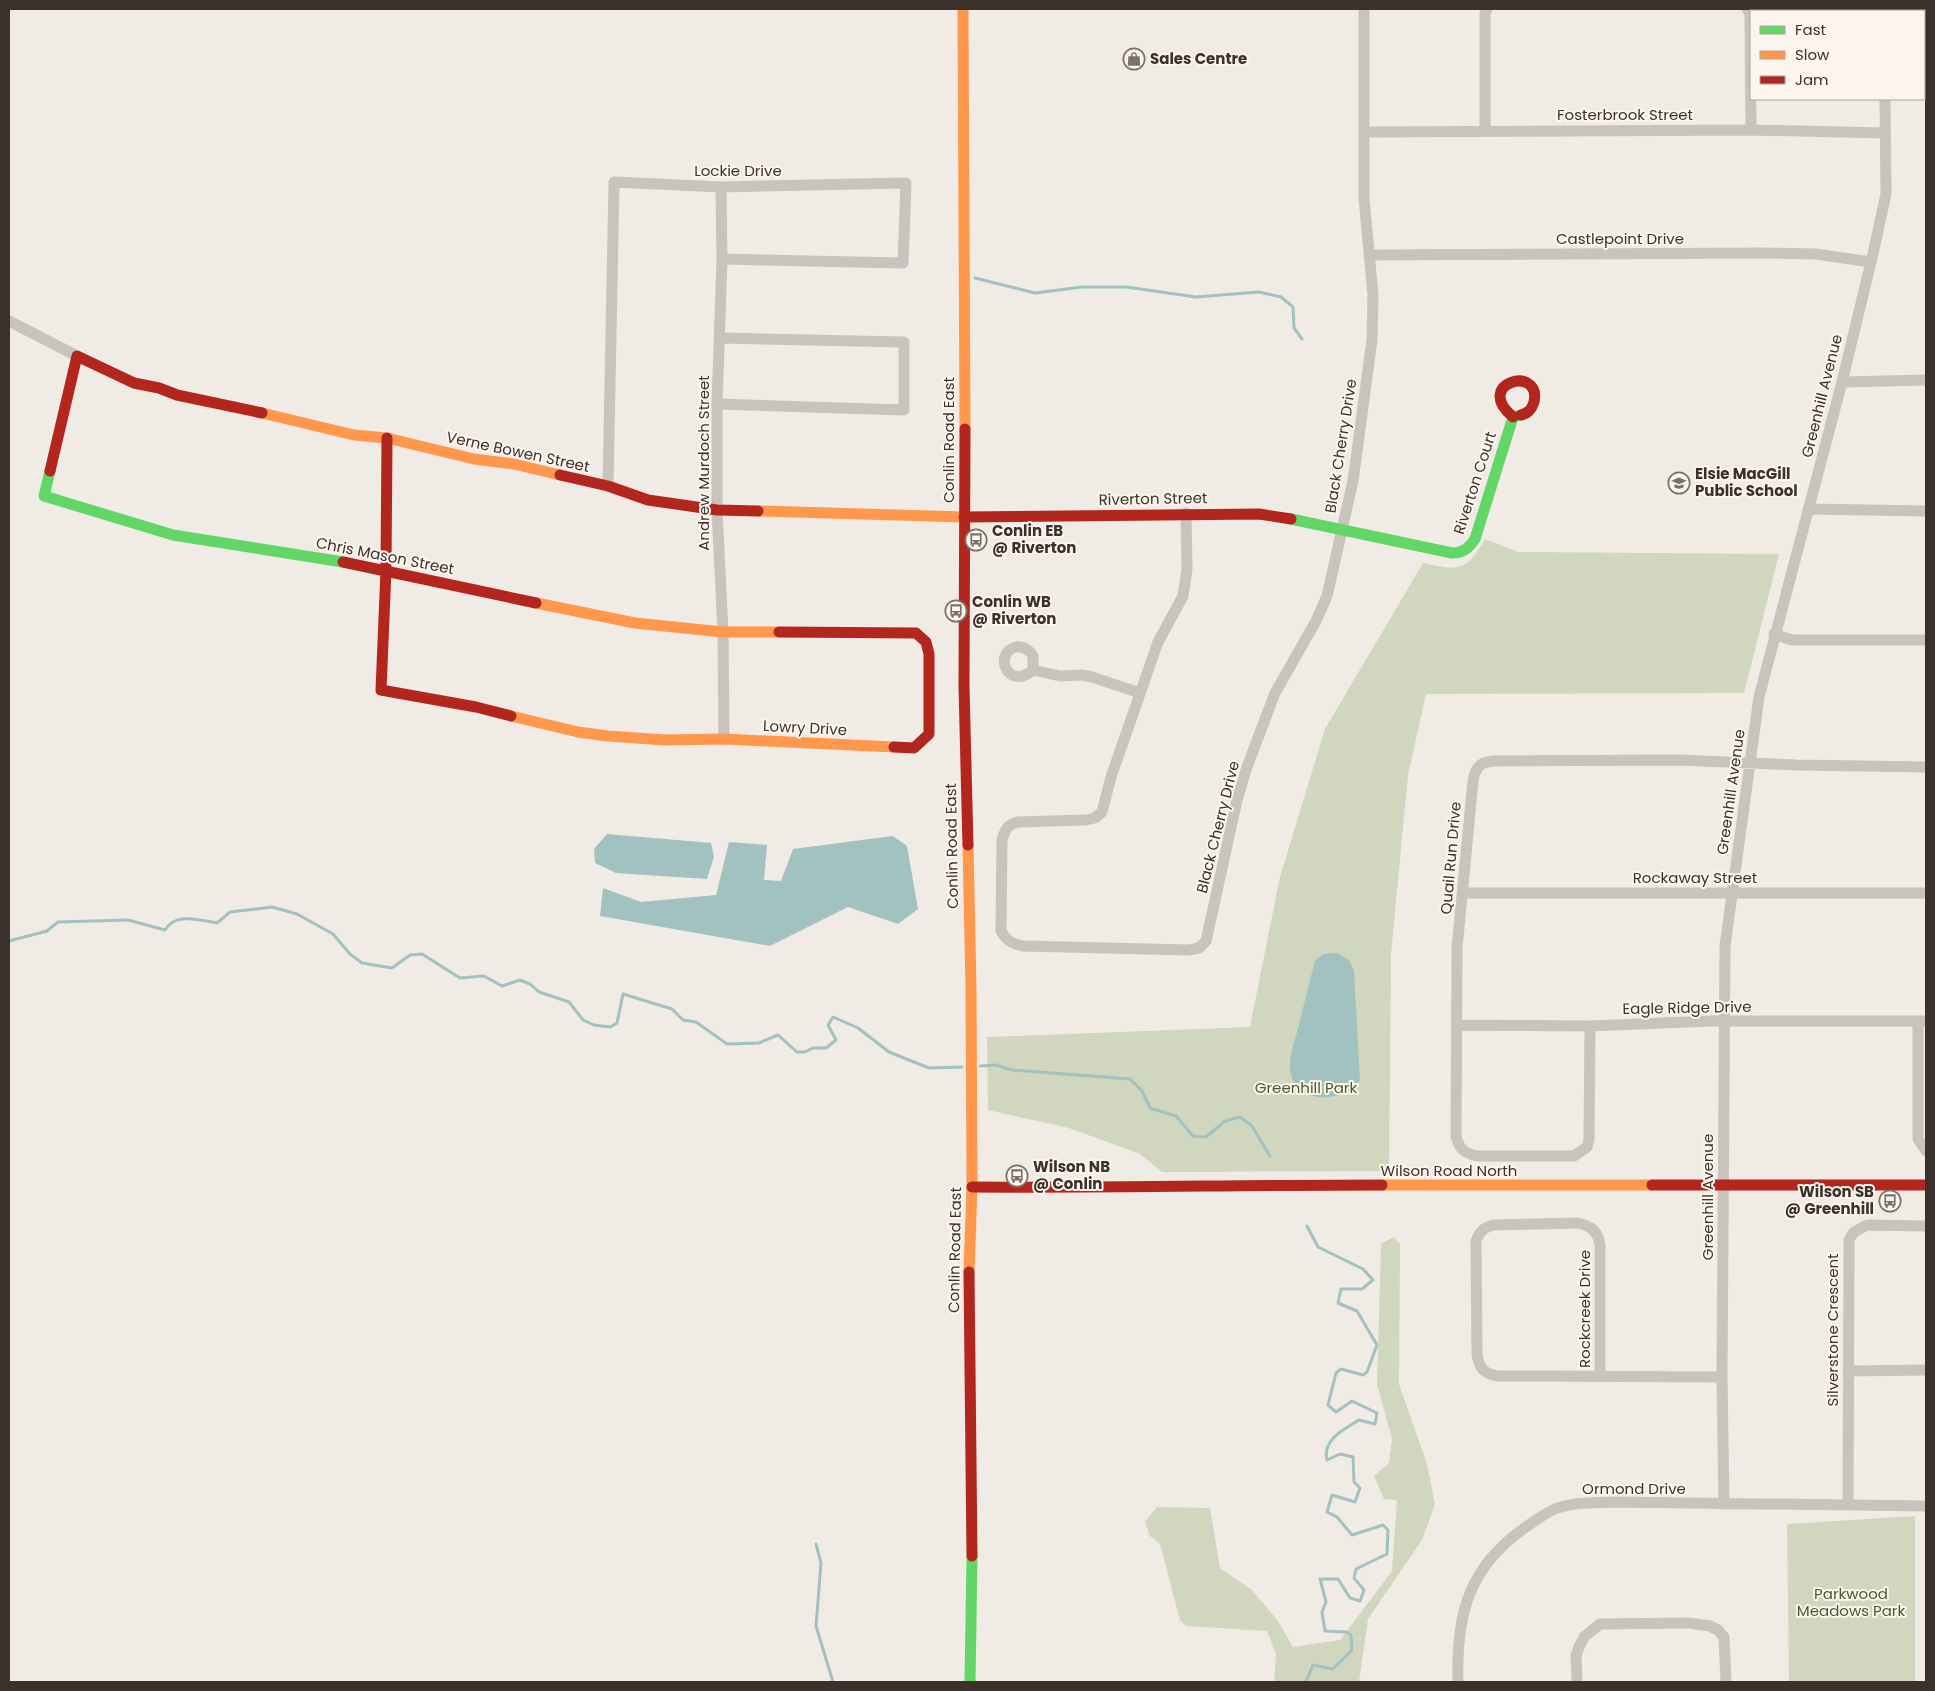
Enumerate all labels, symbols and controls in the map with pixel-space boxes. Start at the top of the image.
legend [1750,10,1925,100]
text: Fast [1795,19,1826,40]
text: Slow [1795,44,1830,65]
shop icon: Sales Centre [1122,47,1146,71]
place label: Sales Centre [1150,48,1247,69]
text: Jam [1795,69,1829,90]
street label: Fosterbrook Street [1557,104,1693,125]
street label: Lockie Drive [694,160,782,181]
street label: Castlepoint Drive [1556,228,1684,249]
street label: Greenhill Avenue [1796,332,1847,460]
street label: Andrew Murdoch Street [693,375,714,551]
street label: Conlin Road East [938,377,959,503]
street label: Black Cherry Drive [1320,377,1361,515]
street label: Verne Bowen Street [445,426,592,477]
street label: Riverton Court [1448,429,1501,537]
place label: Elsie MacGill Public School [1695,463,1798,501]
school or university icon: Elsie MacGill Public School [1667,471,1691,495]
street label: Riverton Street [1098,487,1208,510]
place label: Conlin EB @ Riverton [992,520,1076,558]
bus stop icon: Conlin EB @ Riverton [964,528,988,552]
street label: Chris Mason Street [314,532,456,579]
place label: Conlin WB @ Riverton [972,591,1056,629]
bus stop icon: Conlin WB @ Riverton [944,599,968,623]
street label: Lowry Drive [763,715,848,740]
street label: Greenhill Avenue [1711,728,1750,856]
street label: Black Cherry Drive [1191,759,1244,895]
street label: Conlin Road East [940,783,963,909]
street label: Quail Run Drive [1435,801,1466,915]
street label: Rockaway Street [1633,867,1757,888]
street label: Eagle Ridge Drive [1622,996,1752,1019]
park label: Greenhill Park [1255,1077,1357,1098]
street label: Greenhill Avenue [1697,1134,1718,1260]
place label: Wilson NB @ Conlin [1033,1156,1110,1194]
street label: Wilson Road North [1381,1160,1517,1181]
bus stop icon: Wilson NB @ Conlin [1005,1164,1029,1188]
place label: Wilson SB @ Greenhill [1785,1181,1874,1219]
street label: Conlin Road East [943,1187,966,1313]
bus stop icon: Wilson SB @ Greenhill [1878,1189,1902,1213]
street label: Rockcreek Drive [1574,1250,1595,1368]
street label: Silverstone Crescent [1822,1253,1843,1407]
street label: Ormond Drive [1582,1478,1686,1499]
park label: Parkwood Meadows Park [1797,1583,1905,1621]

